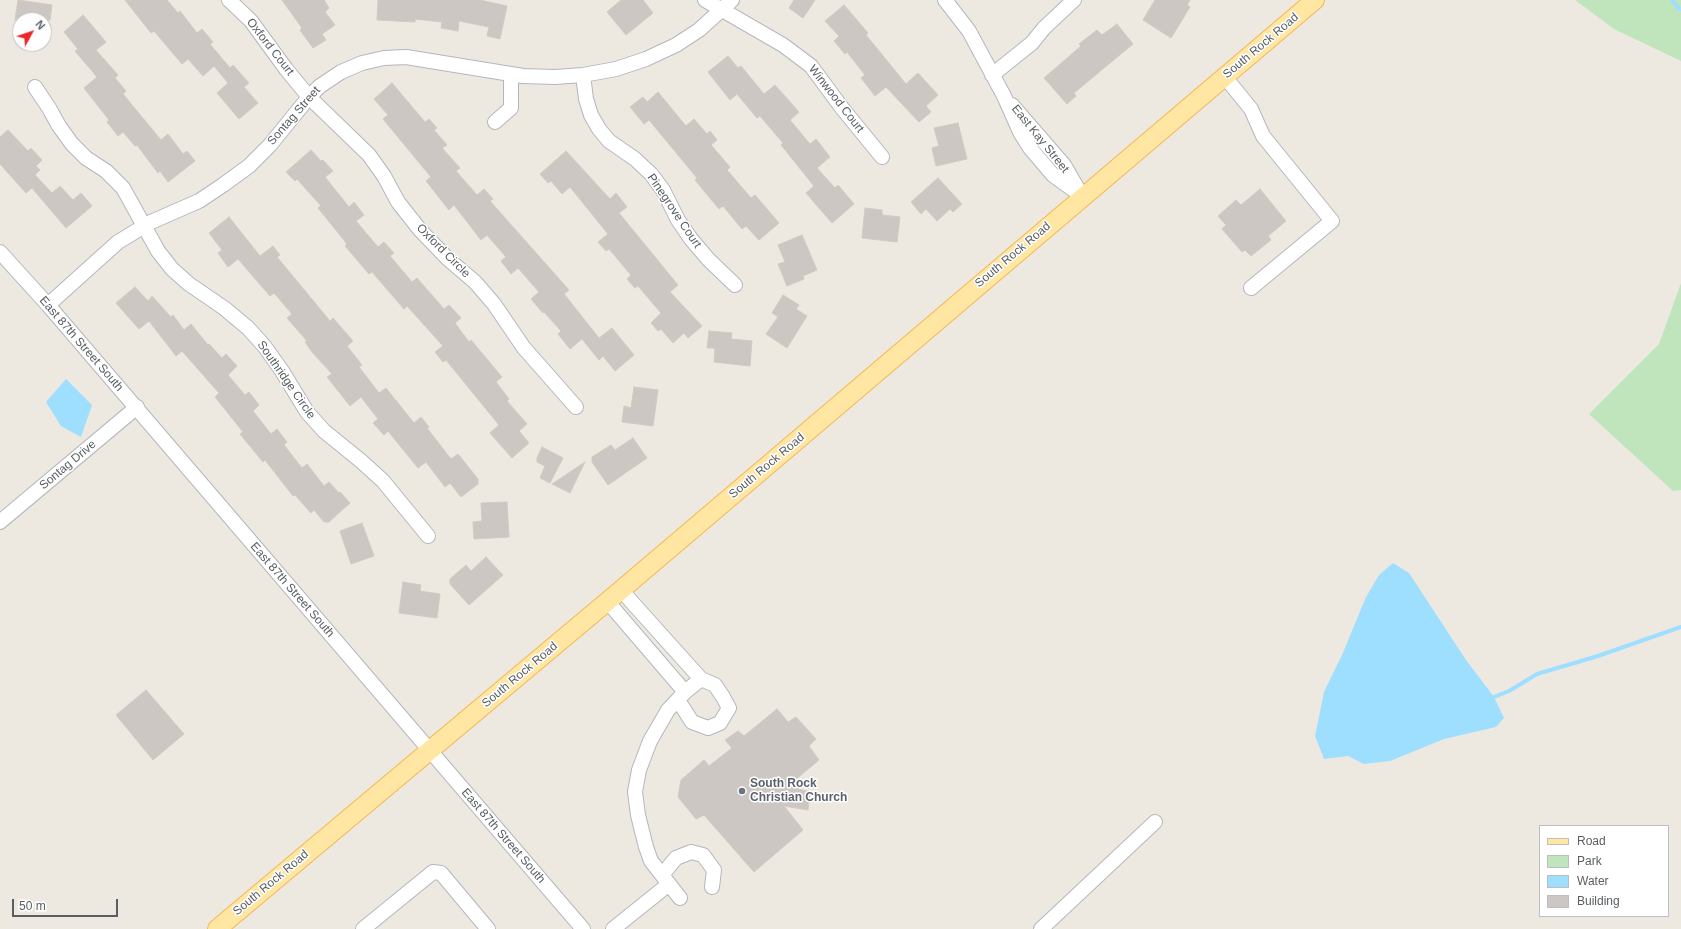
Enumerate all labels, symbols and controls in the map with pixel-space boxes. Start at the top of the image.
street label: South Rock Road [1220,10,1302,82]
north arrow [12,12,52,52]
street label: Oxford Court [243,16,297,78]
text: N [33,18,48,32]
street label: Winwood Court [805,62,867,136]
street label: Sontag Street [264,84,324,148]
street label: East Kay Street [1008,102,1072,176]
street label: Pinegrove Court [644,171,704,251]
street label: South Rock Road [972,219,1054,291]
street label: Oxford Circle [413,221,473,281]
street label: East 87th Street South [36,294,126,394]
street label: Southridge Circle [254,338,318,422]
street label: South Rock Road [726,430,808,502]
street label: Sontag Drive [37,437,99,493]
street label: East 87th Street South [247,540,337,640]
street label: South Rock Road [479,639,561,711]
place label: South Rock Christian Church [750,777,847,805]
street label: East 87th Street South [458,786,548,886]
marker: South Rock Christian Church [737,786,747,796]
legend [1539,825,1669,917]
text: Road [1577,834,1606,848]
street label: South Rock Road [230,847,312,919]
text: Park [1577,854,1602,868]
text: Water [1577,874,1609,888]
scale bar [14,891,120,917]
text: Building [1577,894,1620,908]
text: 50 m [19,899,46,913]

